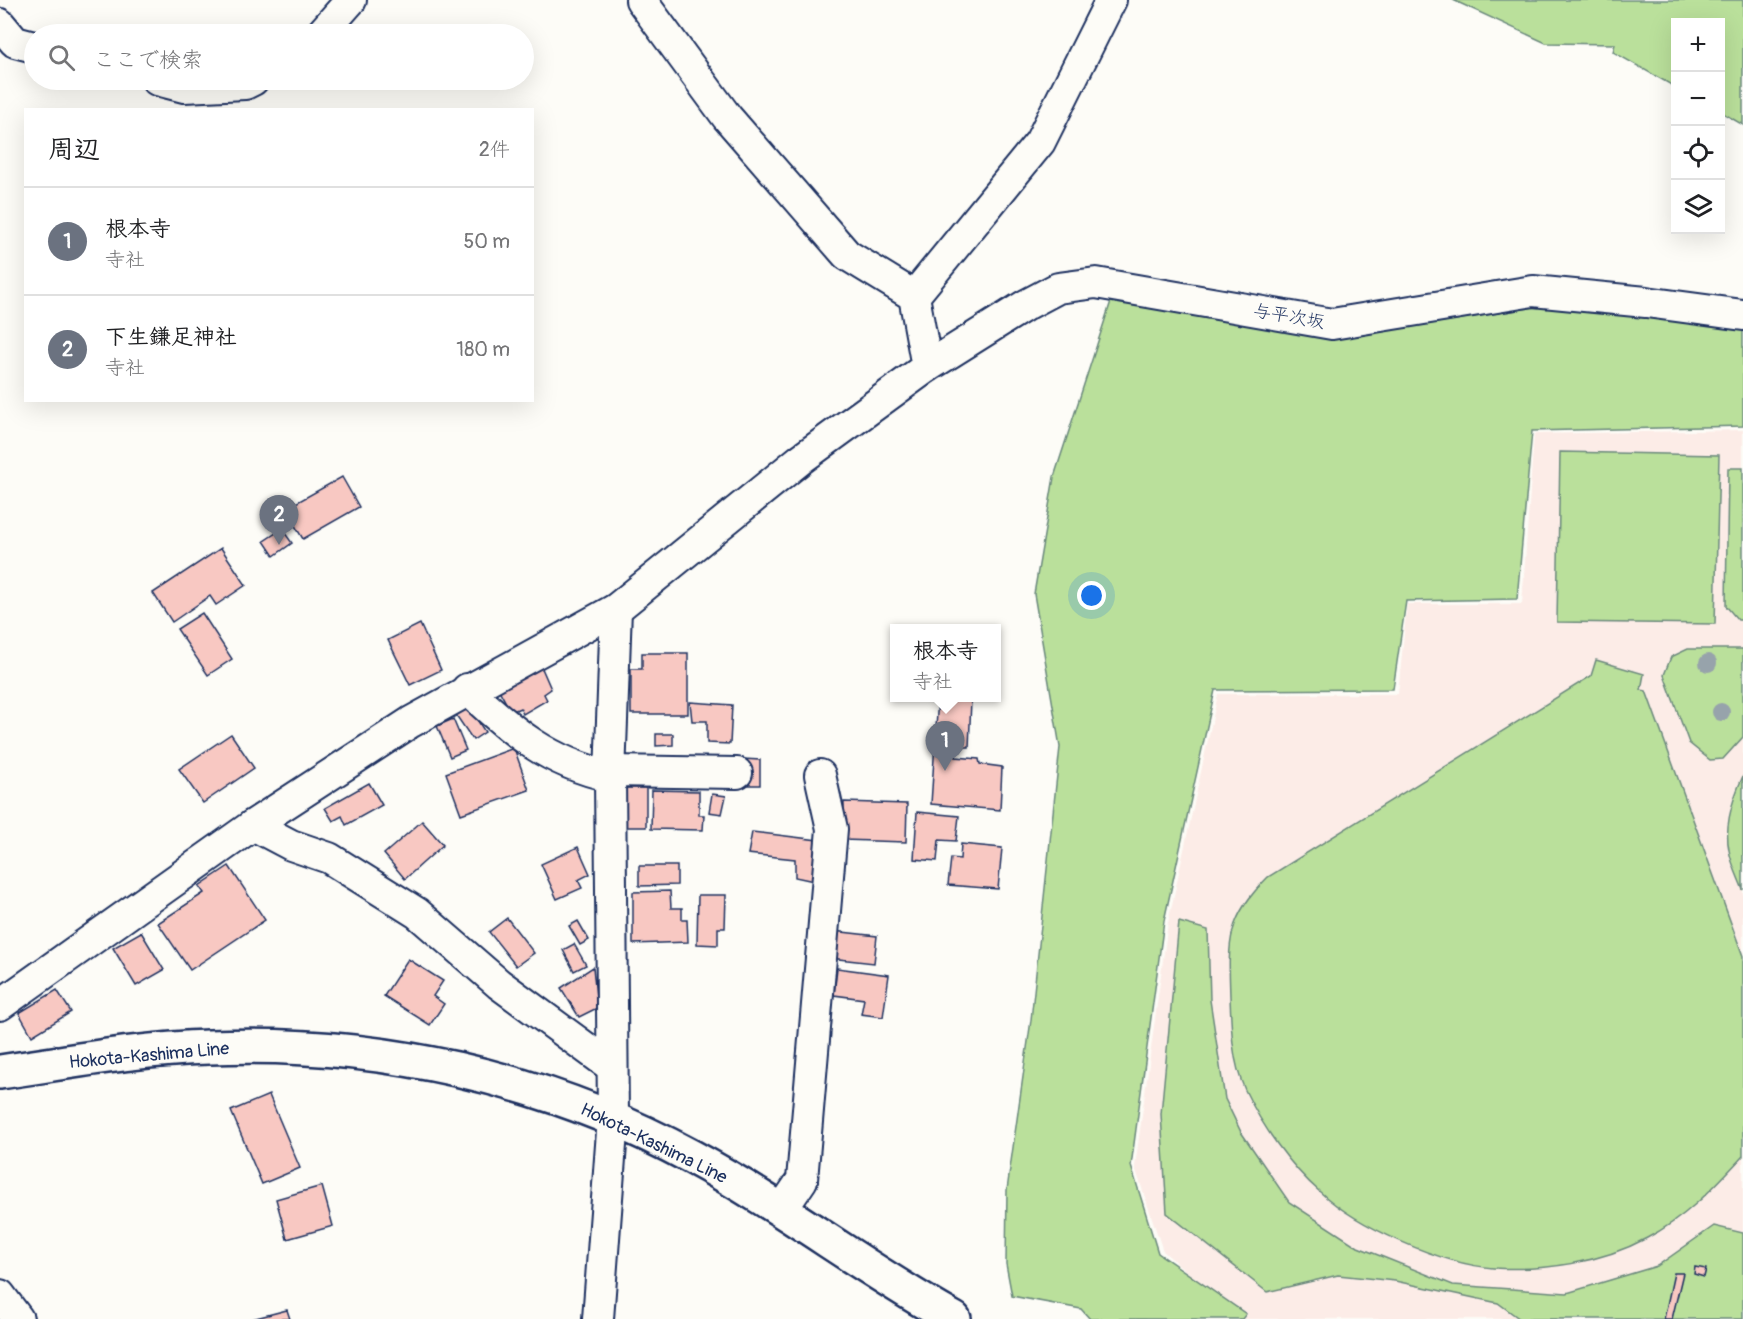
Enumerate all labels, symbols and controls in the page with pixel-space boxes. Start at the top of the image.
map controls [1671,18,1725,234]
button: + [1671,18,1725,72]
search box [24,24,534,90]
icon: search [45,41,78,74]
text: ここで検索 [93,46,203,74]
button: − [1671,72,1725,126]
button: locate [1671,126,1725,180]
text: 周辺 [48,134,100,166]
text: 2件 [479,137,510,162]
button: layers [1671,180,1725,234]
text: 根本寺 [105,215,171,243]
text: 1 [64,229,71,254]
text: 50 m [463,229,510,254]
text: 寺社 [105,247,145,272]
street label: 与平次坂 [1251,299,1326,334]
text: 下生鎌足神社 [105,323,237,351]
text: 2 [62,337,73,362]
text: 180 m [456,337,510,362]
text: 寺社 [105,355,145,380]
pin: 2 [260,496,298,545]
your location [1077,581,1106,610]
popup [890,624,1001,702]
text: 根本寺 [912,637,979,665]
text: 寺社 [912,669,952,694]
pin: 1 [926,722,964,771]
street label: Hokota-Kashima Line [68,1037,230,1074]
street label: Hokota-Kashima Line [577,1098,731,1189]

